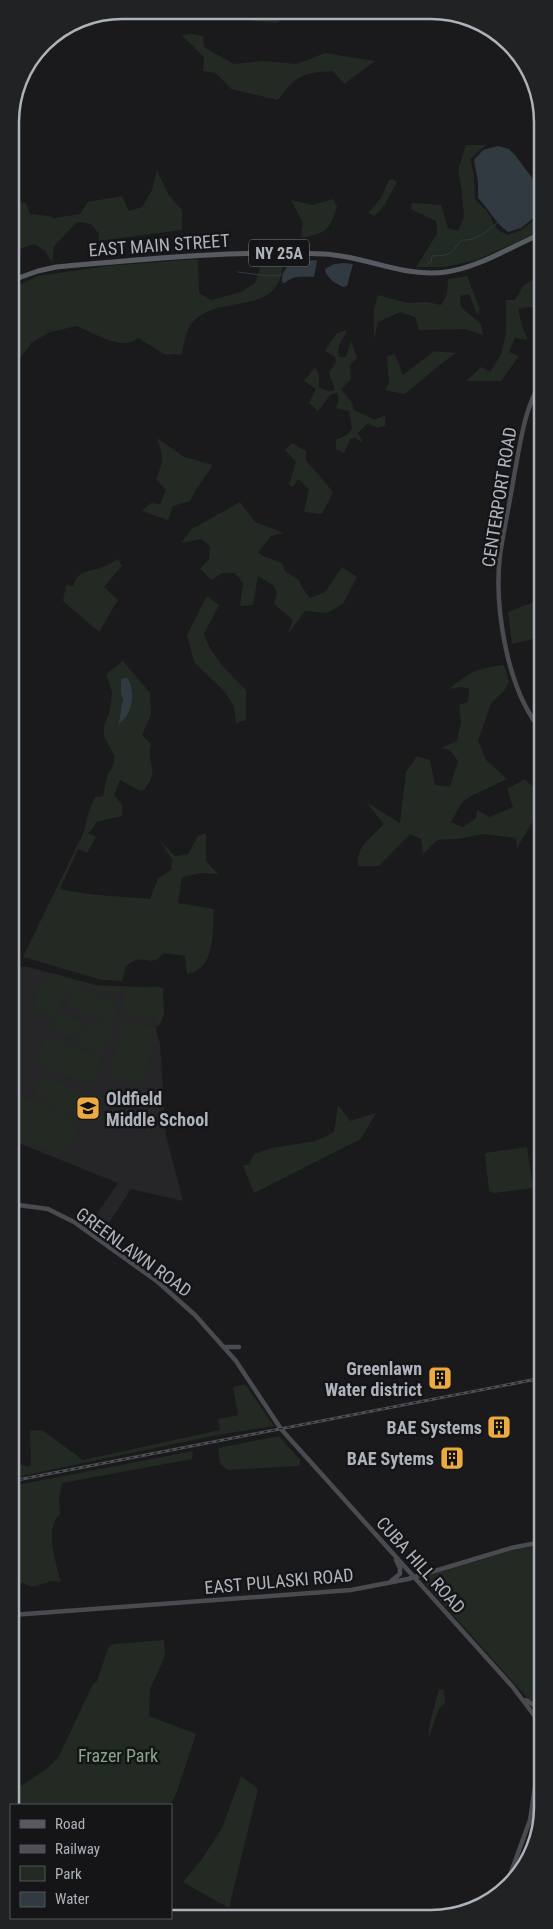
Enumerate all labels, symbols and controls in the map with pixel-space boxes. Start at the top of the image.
street label: EAST MAIN STREET [88,230,230,260]
road number: NY 25A [249,240,309,266]
street label: CENTERPORT ROAD [478,425,520,569]
place label: Oldfield Middle School [106,1088,209,1130]
school or university icon: Oldfield Middle School [75,1095,101,1121]
street label: GREENLAWN ROAD [72,1203,196,1301]
place label: Greenlawn Water district [325,1358,422,1400]
building icon: Greenlawn Water district [427,1365,453,1391]
building icon: BAE Systems [486,1414,512,1440]
place label: BAE Systems [387,1417,482,1438]
building icon: BAE Sytems [439,1445,465,1471]
place label: BAE Sytems [347,1448,434,1469]
street label: CUBA HILL ROAD [372,1512,470,1618]
street label: EAST PULASKI ROAD [204,1564,354,1598]
park label: Frazer Park [78,1745,158,1766]
legend [10,1804,172,1919]
text: Road [55,1815,85,1833]
text: Railway [55,1840,100,1858]
text: Park [55,1865,82,1883]
text: Water [55,1890,90,1908]

